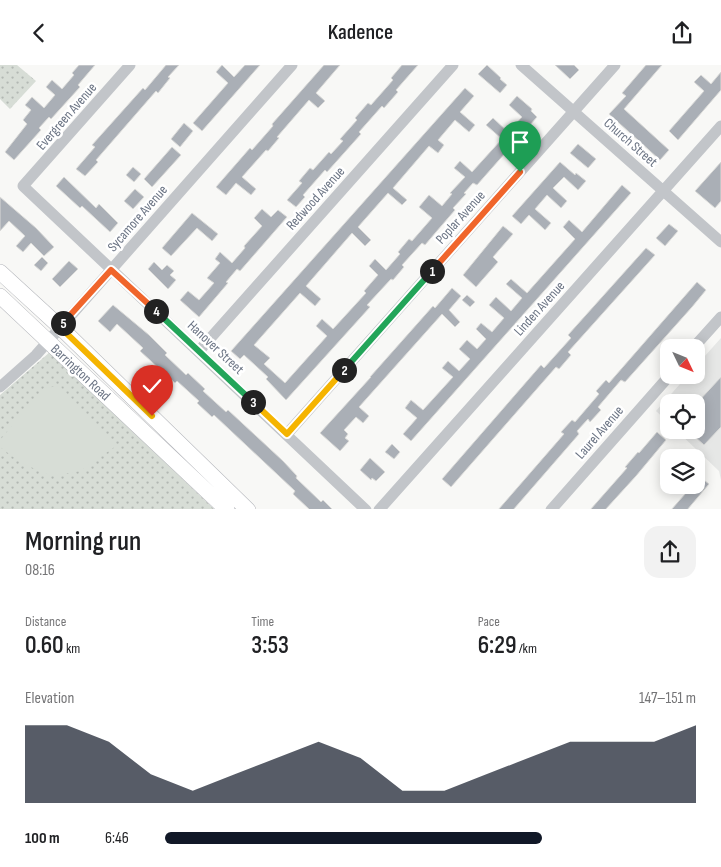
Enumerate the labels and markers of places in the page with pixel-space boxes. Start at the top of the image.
pin [499,121,541,172]
pin: 1 [420,259,444,283]
pin: 4 [144,299,168,323]
pin: 5 [50,311,76,335]
pin: 2 [332,357,356,383]
pin [131,365,173,416]
pin: 3 [240,389,266,415]

